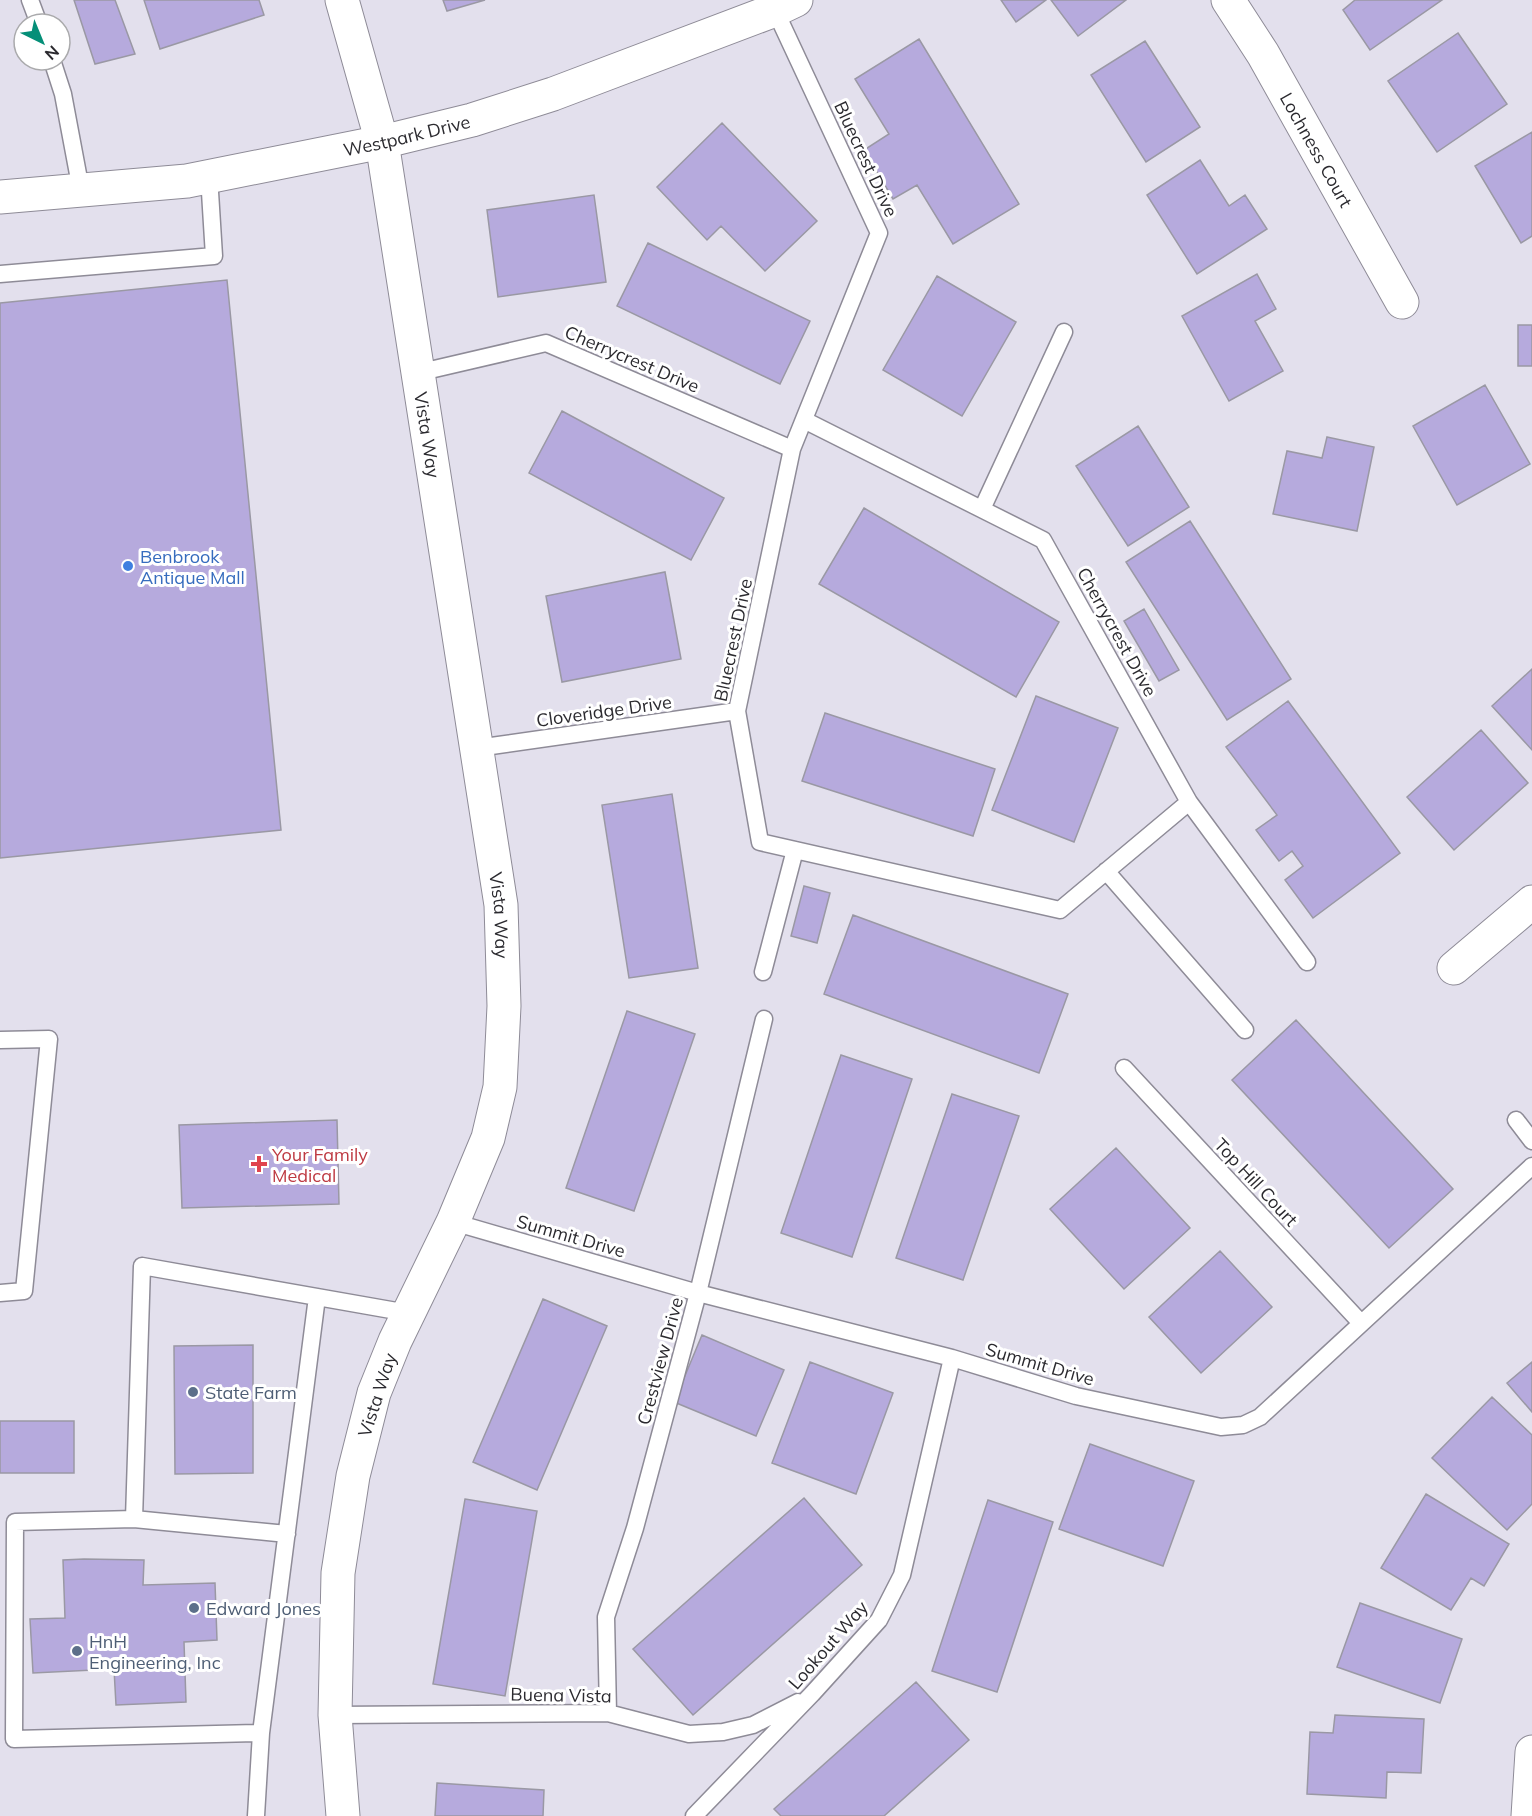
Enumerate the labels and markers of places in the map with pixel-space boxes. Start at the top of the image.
place label: Benbrook Antique Mall [140,545,245,589]
marker: Benbrook Antique Mall [121,559,135,573]
place label: Your Family Medical [271,1143,368,1187]
marker: Your Family Medical [250,1155,268,1173]
place label: State Farm [205,1381,297,1404]
marker: State Farm [186,1385,200,1399]
place label: Edward Jones [206,1597,321,1620]
marker: Edward Jones [187,1601,201,1615]
place label: HnH Engineering, Inc [89,1630,221,1674]
marker: HnH Engineering, Inc [70,1644,84,1658]

